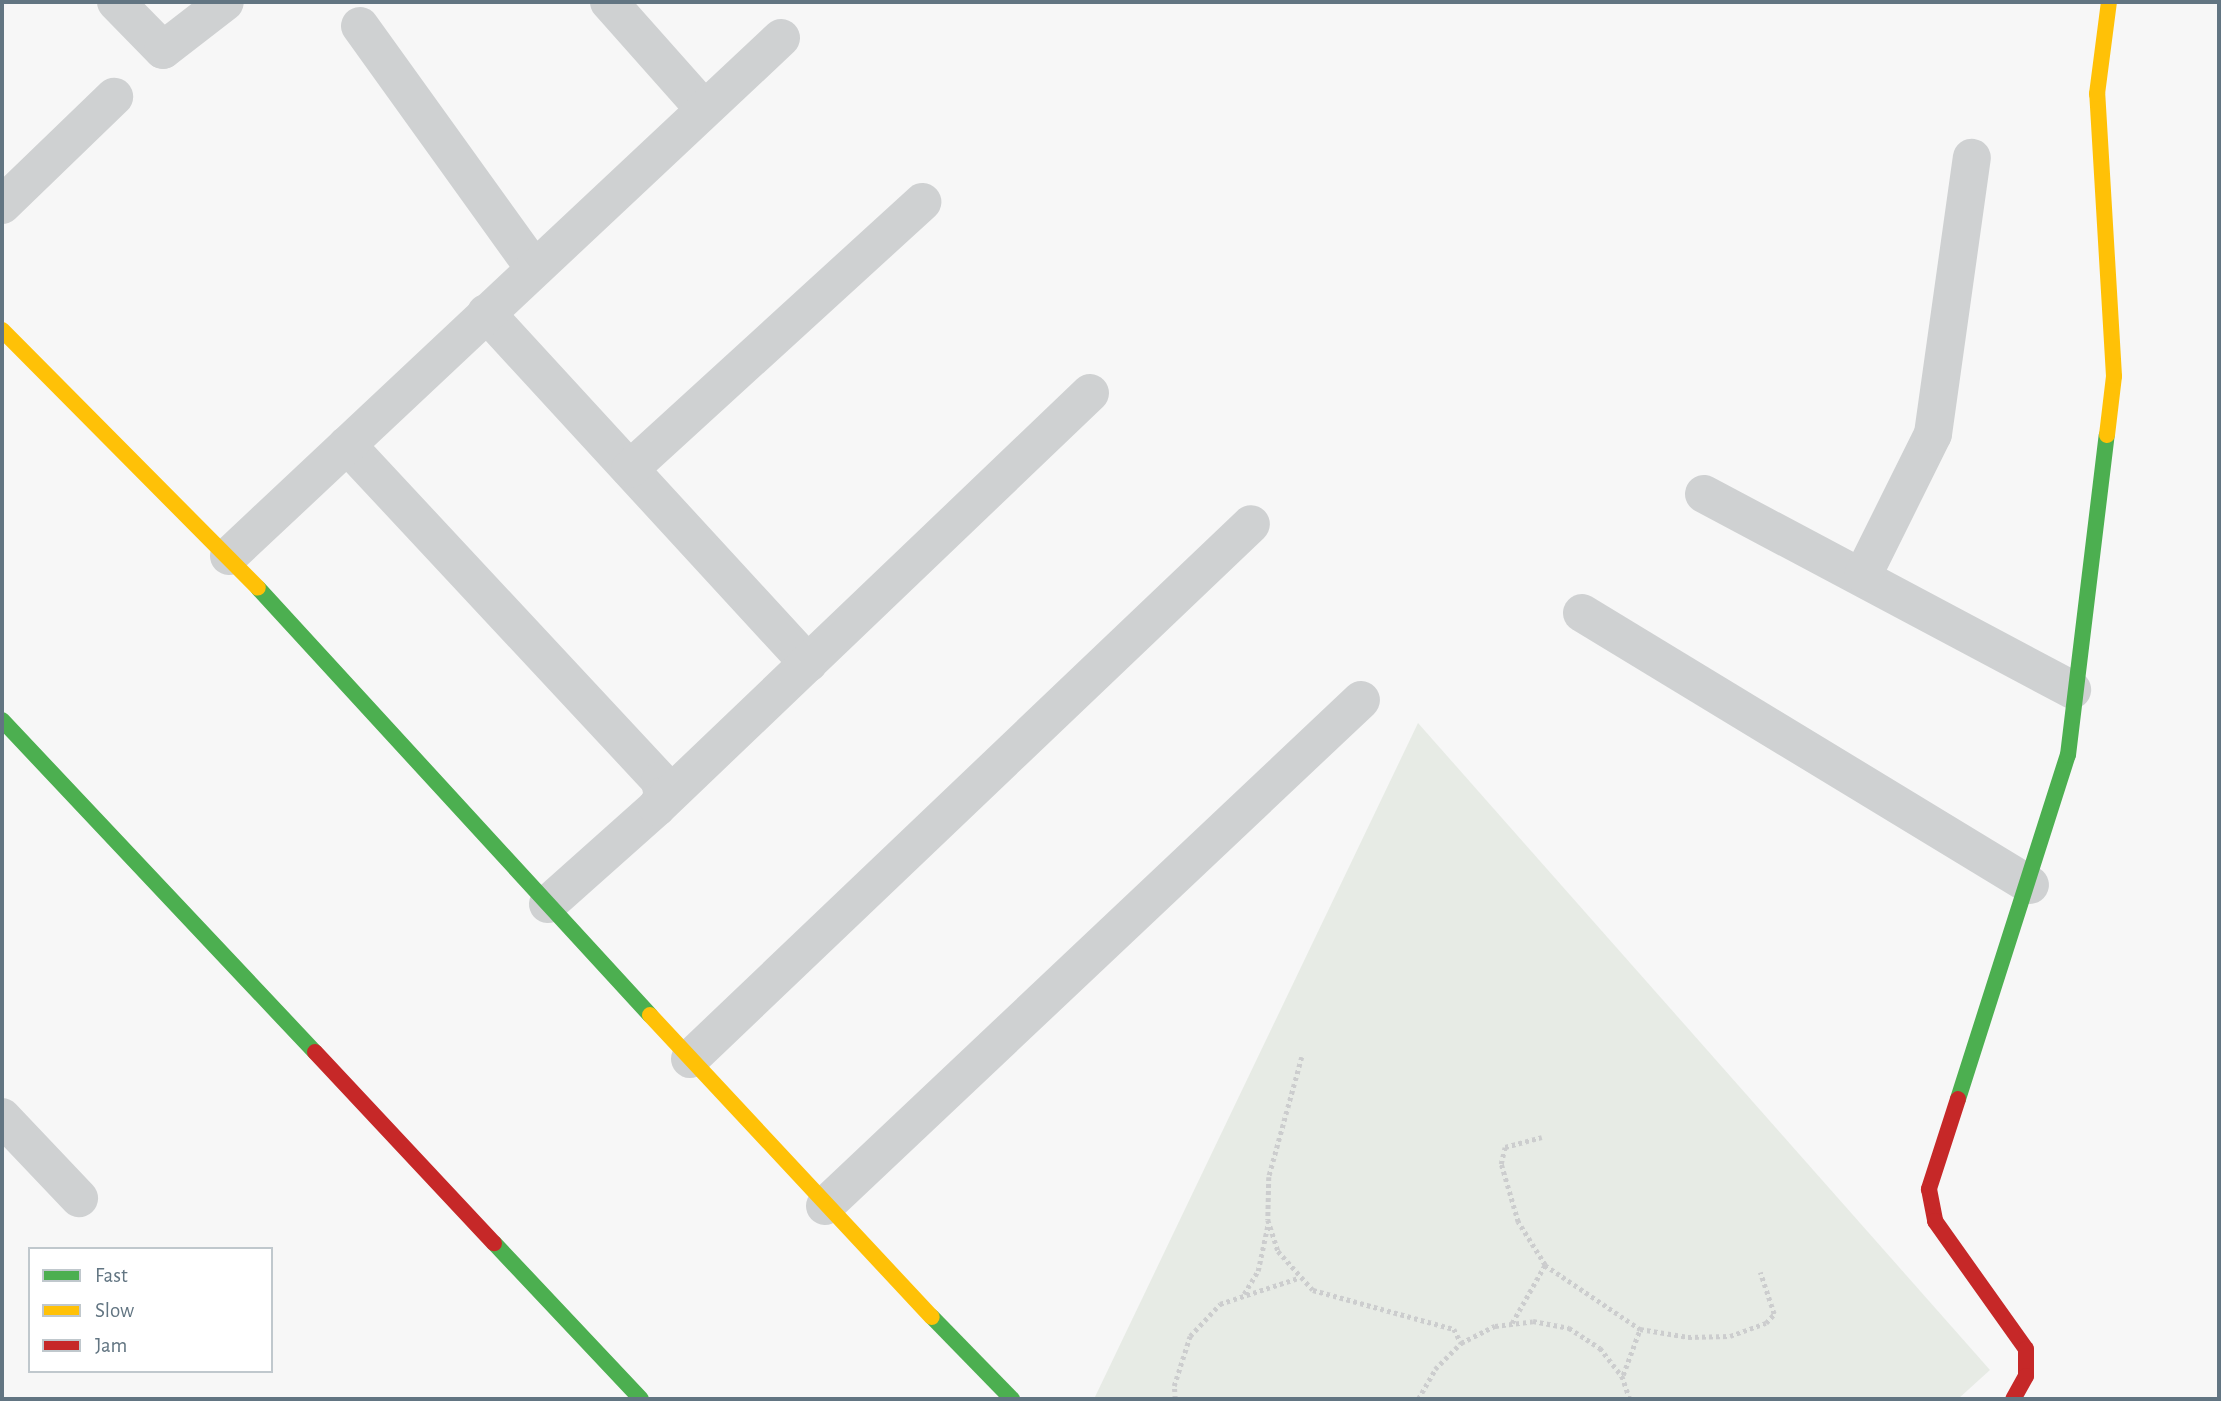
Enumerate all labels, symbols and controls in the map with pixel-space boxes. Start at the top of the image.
legend [28,1247,273,1373]
text: Fast [95,1265,128,1286]
text: Slow [95,1300,134,1321]
text: Jam [95,1335,127,1356]

